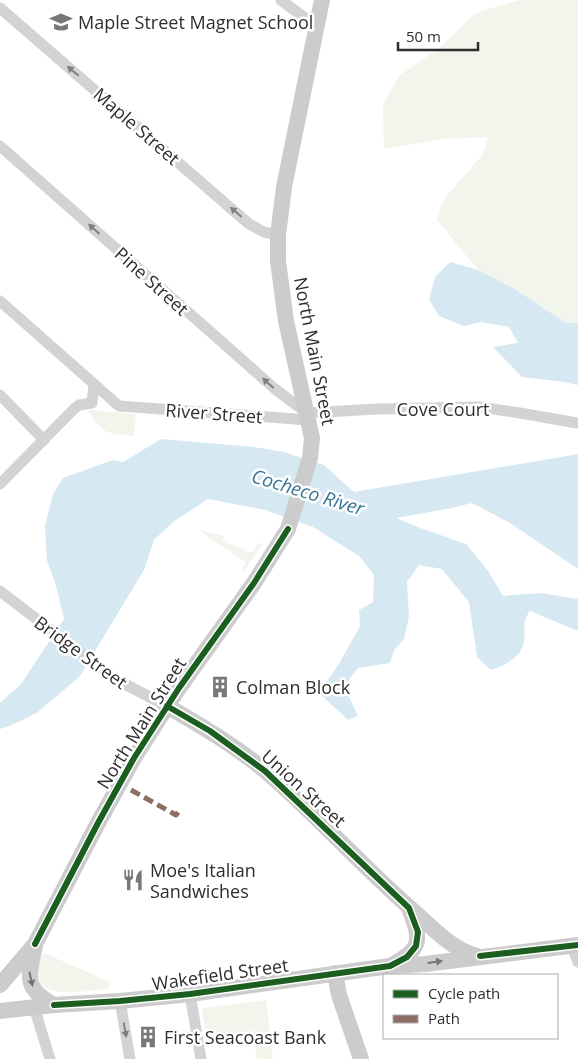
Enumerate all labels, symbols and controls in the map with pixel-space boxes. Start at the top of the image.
school or university icon: Maple Street Magnet School [48,9,74,35]
place label: Maple Street Magnet School [78,10,313,34]
scale bar [398,20,478,52]
text: 50 m [406,26,441,46]
one-way arrow [67,65,80,76]
street label: Maple Street [89,82,185,170]
one-way arrow [230,206,242,218]
one-way arrow [89,223,101,235]
street label: Pine Street [110,241,194,321]
street label: North Main Street [289,275,341,427]
one-way arrow [262,378,275,389]
street label: Cove Court [397,397,489,421]
street label: River Street [165,398,263,428]
water label: Cocheco River [248,463,369,522]
street label: Bridge Street [30,610,132,694]
street label: North Main Street [91,653,191,793]
building icon: Colman Block [207,674,233,700]
place label: Colman Block [236,675,351,699]
street label: Union Street [257,744,351,832]
place label: Moe's Italian Sandwiches [150,858,256,903]
restaurant icon: Moe's Italian Sandwiches [120,867,146,893]
street label: Wakefield Street [150,953,290,995]
one-way arrow [427,958,443,966]
one-way arrow [27,971,35,986]
legend [383,974,558,1039]
text: Cycle path [428,983,500,1003]
text: Path [428,1008,460,1028]
one-way arrow [121,1022,129,1038]
building icon: First Seacoast Bank [135,1024,161,1050]
place label: First Seacoast Bank [164,1025,327,1049]

